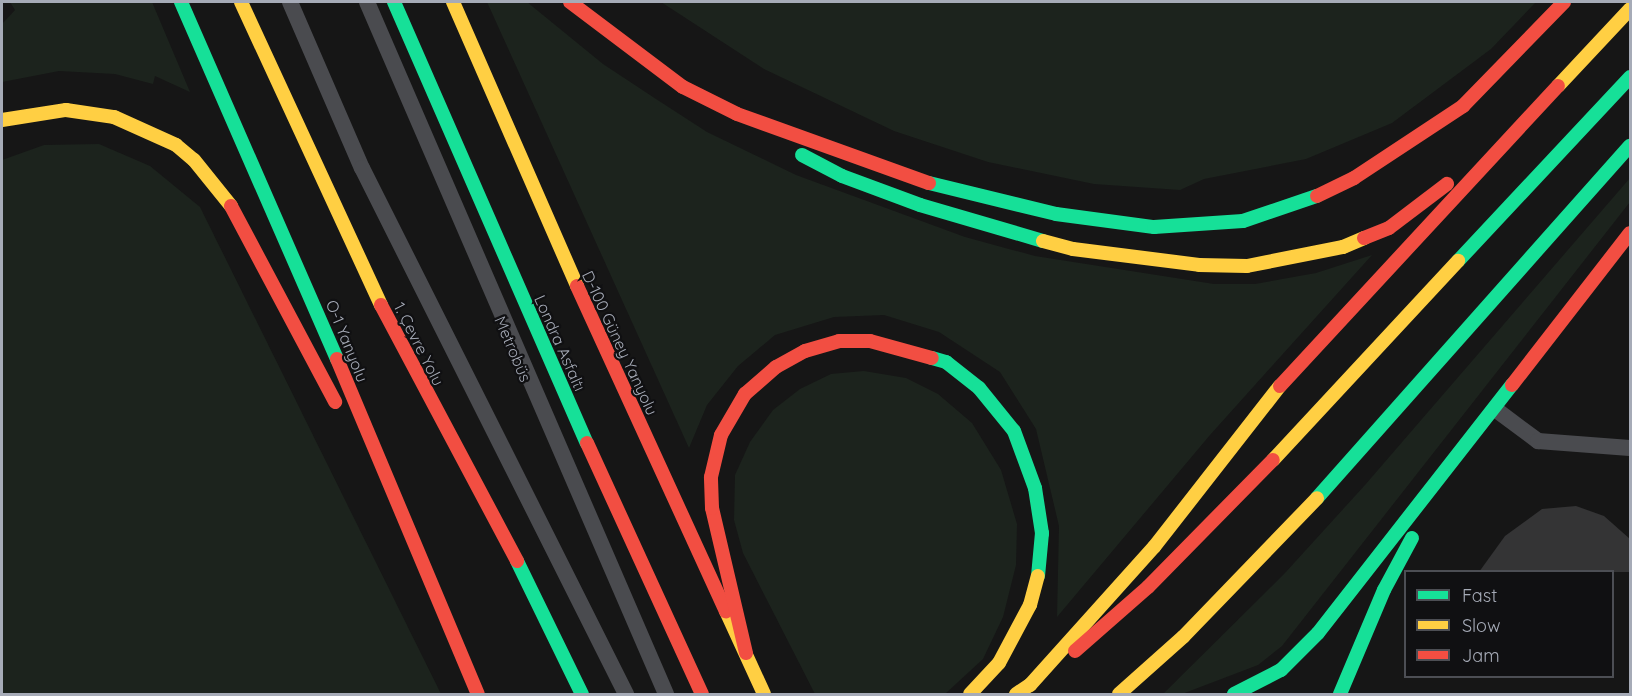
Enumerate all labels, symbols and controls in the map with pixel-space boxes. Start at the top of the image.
street label: D-100 Güney Yanyolu [578,268,662,418]
street label: Londra Asfaltı [530,292,590,394]
street label: O-1 Yanyolu [322,297,372,385]
street label: 1. Çevre Yolu [390,299,448,389]
street label: Metrobüs [491,313,535,385]
legend [1404,570,1614,678]
text: Fast [1462,584,1497,607]
text: Slow [1462,614,1500,637]
text: Jam [1462,644,1500,667]

